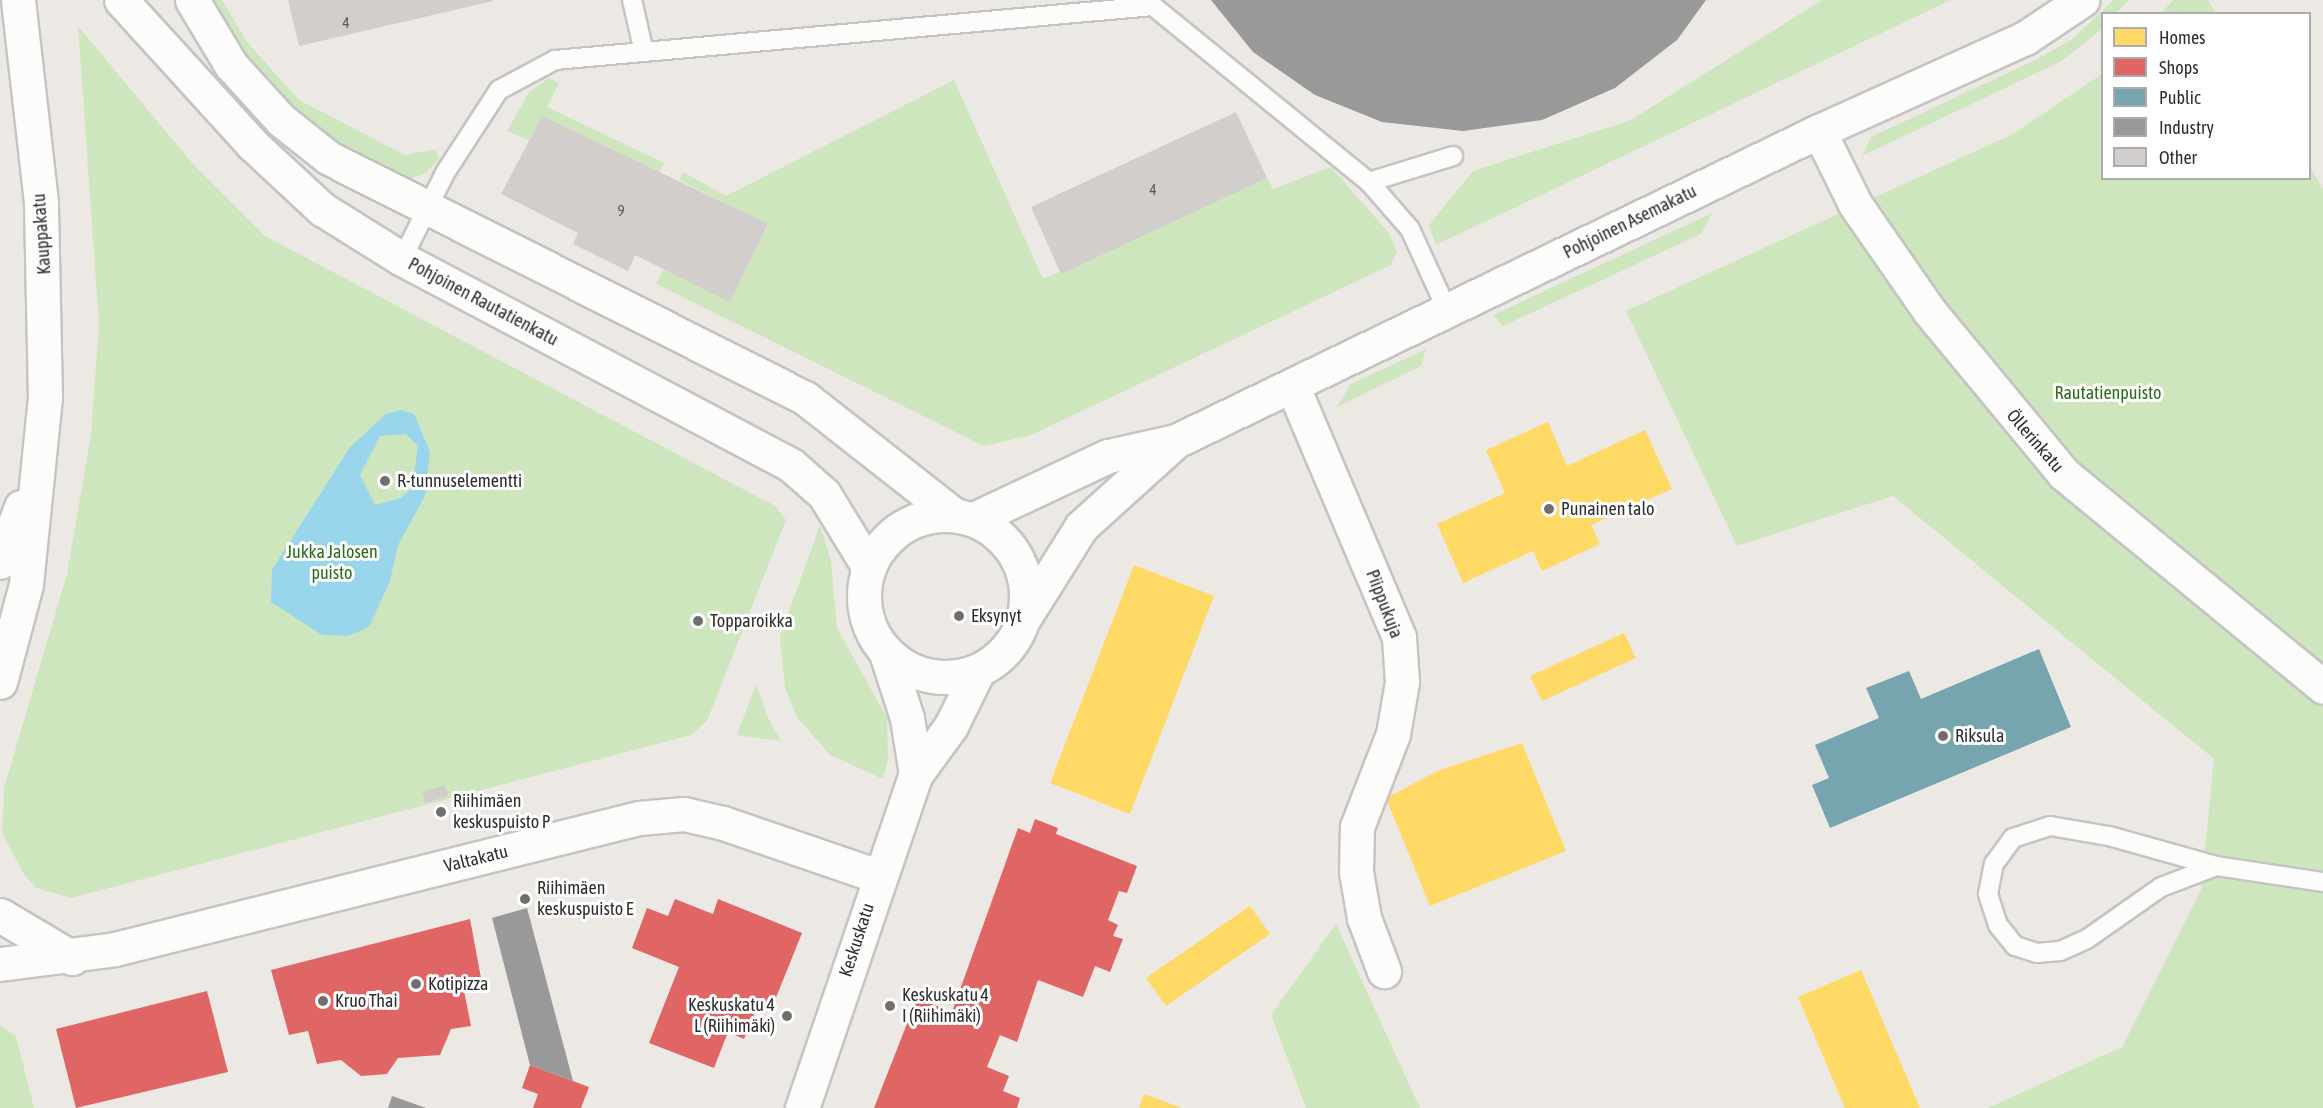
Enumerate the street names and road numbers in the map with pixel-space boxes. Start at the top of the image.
street label: Pohjoinen Asemakatu [1560,180,1700,264]
street label: Kauppakatu [28,193,56,275]
street label: Pohjoinen Rautatienkatu [404,253,562,351]
street label: Öllerinkatu [2002,405,2068,477]
street label: Piippukuja [1361,567,1407,641]
street label: Valtakatu [442,841,510,877]
street label: Keskuskatu [835,900,879,980]

